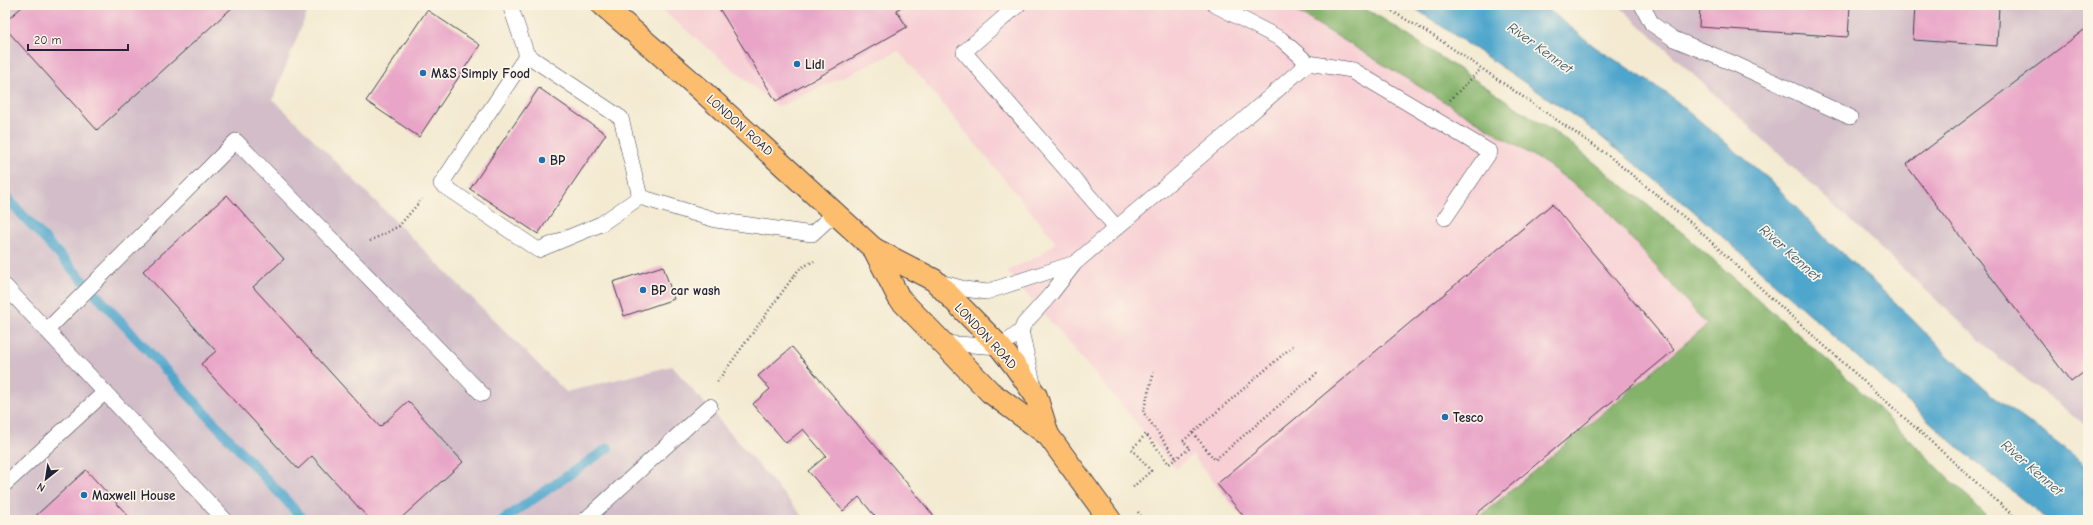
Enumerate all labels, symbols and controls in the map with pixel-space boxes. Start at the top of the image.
water label: River Kennet [1504,19,1577,78]
scale bar [28,26,128,52]
text: 20 m [34,33,62,47]
place label: Lidl [805,57,825,72]
marker: Lidl [792,59,802,69]
place label: M&S Simply Food [431,66,530,81]
marker: M&S Simply Food [418,68,428,78]
street label: LONDON ROAD [704,91,776,159]
place label: BP [550,153,566,168]
marker: BP [537,155,547,165]
water label: River Kennet [1756,221,1825,286]
place label: BP car wash [651,283,721,298]
marker: BP car wash [638,285,648,295]
street label: LONDON ROAD [952,300,1020,372]
place label: Tesco [1453,410,1484,425]
marker: Tesco [1440,412,1450,422]
water label: River Kennet [1998,436,2068,501]
north arrow [26,459,66,499]
text: N [35,480,48,495]
place label: Maxwell House [92,488,176,503]
marker: Maxwell House [79,490,89,500]

